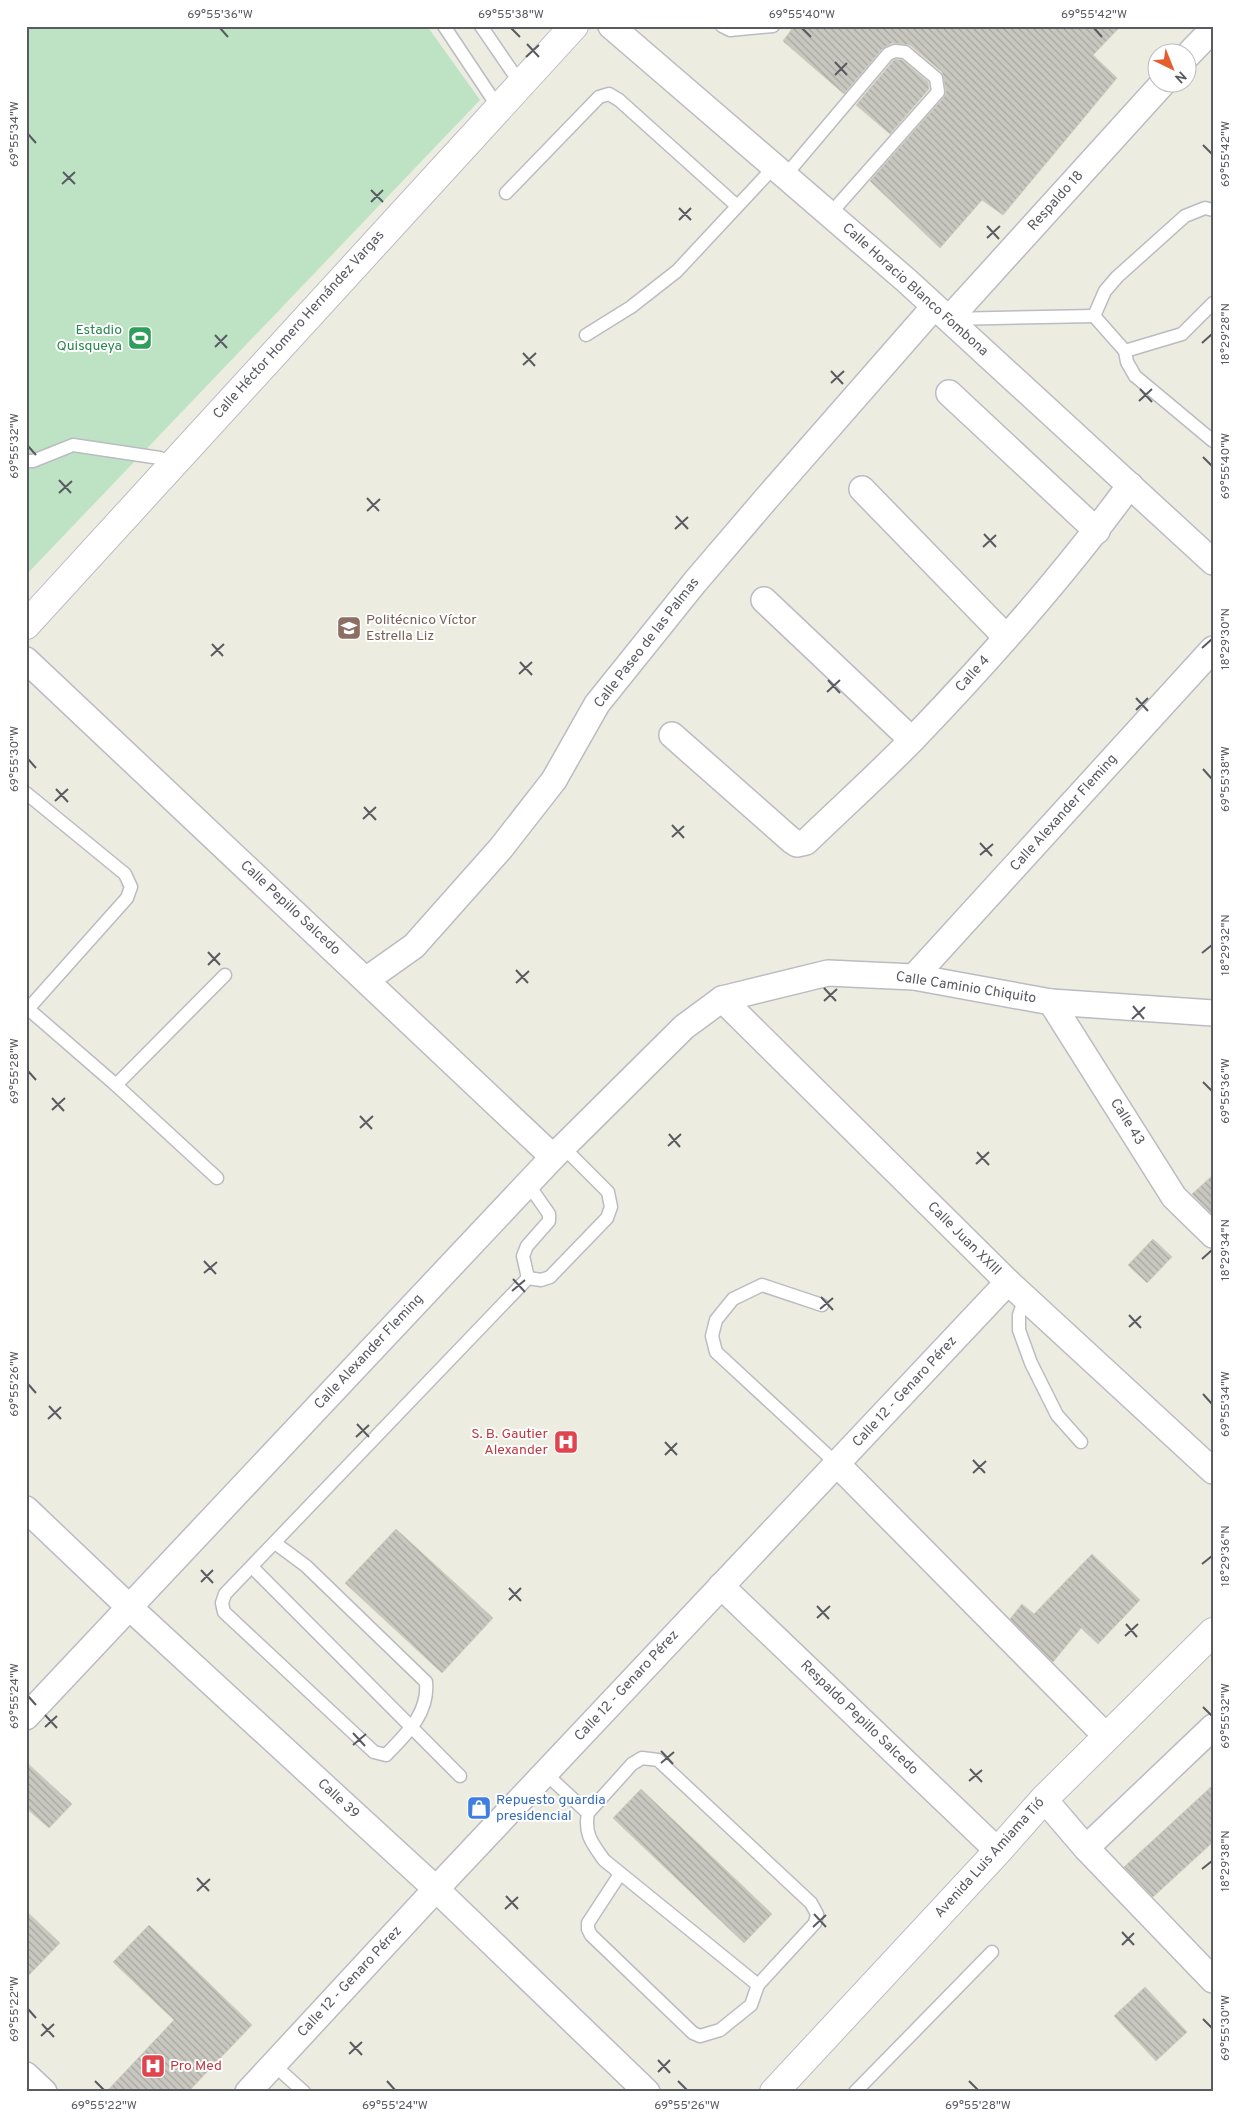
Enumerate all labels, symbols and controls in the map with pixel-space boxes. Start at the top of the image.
text: 69°55'36"W [187,7,253,23]
text: 69°55'38"W [478,7,544,23]
text: 69°55'40"W [769,7,835,23]
text: 69°55'42"W [1061,7,1127,23]
north arrow [1146,42,1196,92]
text: N [1170,67,1189,86]
text: 69°55'34"W [7,101,23,167]
text: 69°55'42"W [1218,121,1234,187]
street label: Respaldo 18 [1025,168,1087,234]
street label: Calle Horacio Blanco Fombona [838,220,992,360]
street label: Calle Héctor Homero Hernández Vargas [210,227,388,423]
text: 18°29'28"N [1218,303,1234,365]
place label: Estadio Quisqueya [56,322,122,355]
sports icon: Estadio Quisqueya [127,325,153,351]
text: 69°55'32"W [7,413,23,479]
text: 69°55'40"W [1218,433,1234,499]
street label: Calle Paseo de las Palmas [591,574,703,712]
text: 18°29'30"N [1218,608,1234,670]
place label: Politécnico Víctor Estrella Liz [366,612,477,645]
school or university icon: Politécnico Víctor Estrella Liz [336,615,362,641]
street label: Calle 4 [952,652,994,696]
text: 69°55'30"W [7,726,23,792]
text: 69°55'38"W [1218,746,1234,812]
street label: Calle Alexander Fleming [1007,751,1121,875]
street label: Calle Pepillo Salcedo [236,857,344,959]
text: 18°29'32"N [1218,914,1234,976]
street label: Calle Caminio Chiquito [895,969,1038,1008]
text: 69°55'28"W [7,1038,23,1104]
text: 69°55'36"W [1218,1058,1234,1124]
street label: Calle 43 [1106,1096,1148,1148]
street label: Calle Juan XXIII [924,1199,1004,1279]
text: 18°29'34"N [1218,1219,1234,1281]
street label: Calle Alexander Fleming [311,1291,427,1413]
street label: Calle 12 - Genaro Pérez [849,1333,961,1451]
text: 69°55'26"W [7,1351,23,1417]
text: 69°55'34"W [1218,1371,1234,1437]
place label: S. B. Gautier Alexander [471,1426,549,1459]
hospital icon: S. B. Gautier Alexander [553,1429,579,1455]
text: 18°29'36"N [1218,1525,1234,1587]
street label: Calle 12 - Genaro Pérez [571,1627,683,1745]
street label: Respaldo Pepillo Salcedo [796,1657,922,1779]
text: 69°55'24"W [7,1663,23,1729]
text: 69°55'32"W [1218,1683,1234,1749]
street label: Calle 39 [314,1775,362,1823]
place label: Repuesto guardia presidencial [496,1792,606,1825]
street label: Avenida Luis Amiama Tió [931,1794,1049,1922]
shop icon: Repuesto guardia presidencial [466,1795,492,1821]
text: 18°29'38"N [1218,1830,1234,1892]
street label: Calle 12 - Genaro Pérez [294,1923,406,2041]
text: 69°55'22"W [7,1976,23,2042]
text: 69°55'30"W [1218,1995,1234,2061]
hospital icon: Pro Med [140,2053,166,2079]
place label: Pro Med [170,2058,222,2075]
text: 69°55'22"W [71,2098,137,2114]
text: 69°55'24"W [362,2098,428,2114]
text: 69°55'26"W [654,2098,720,2114]
text: 69°55'28"W [945,2098,1011,2114]

